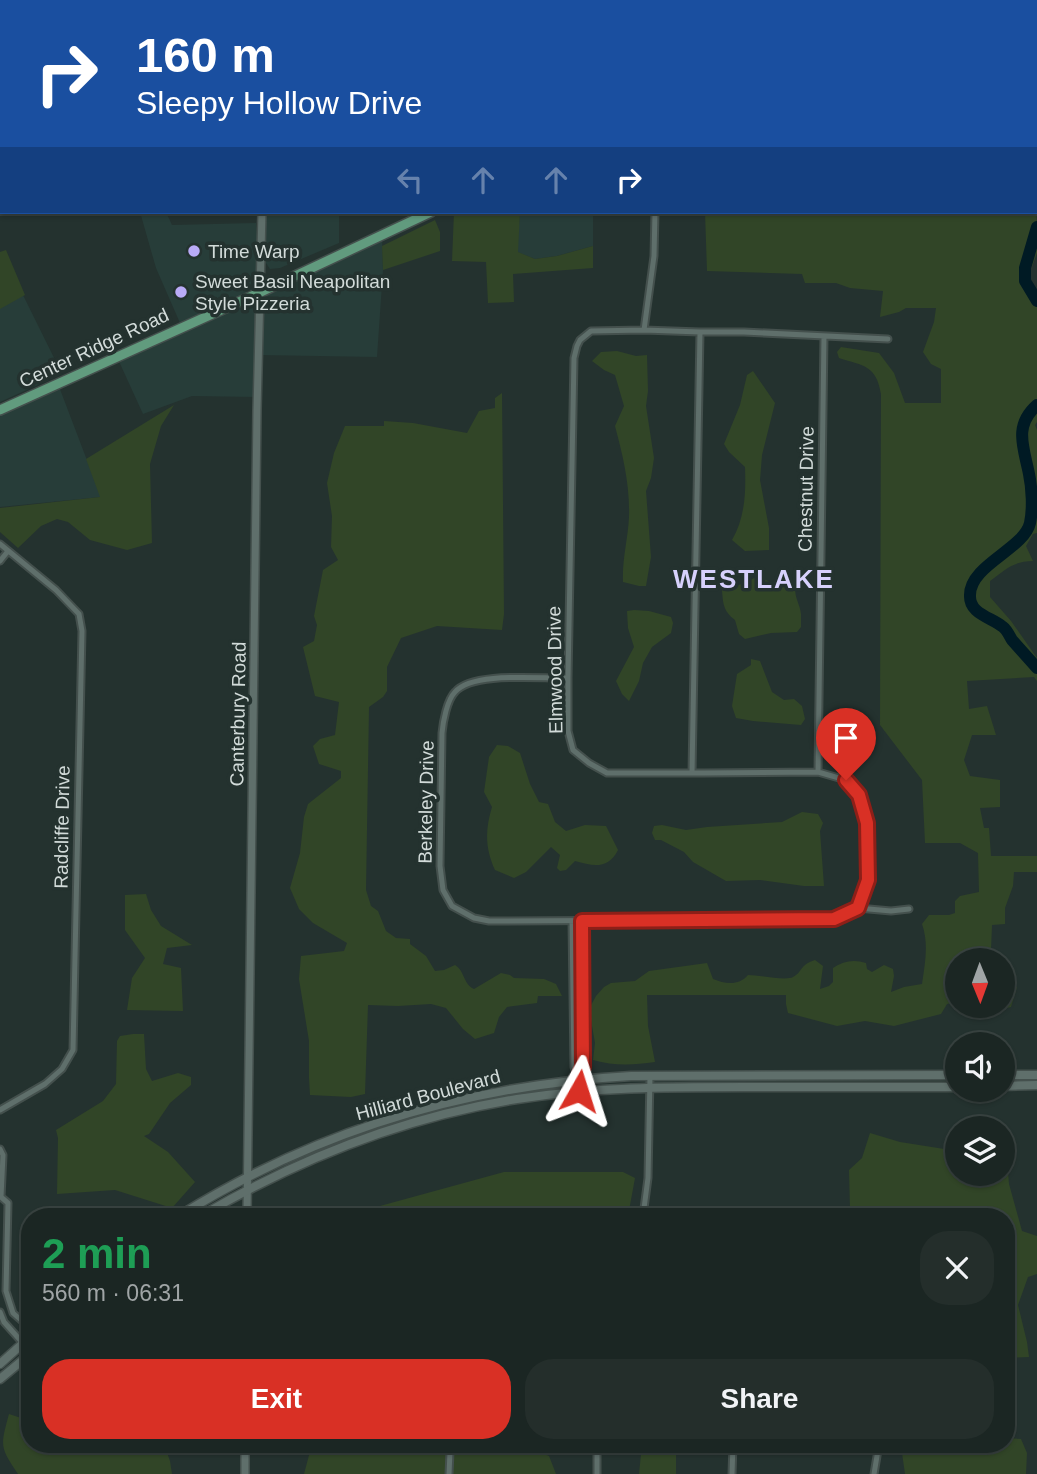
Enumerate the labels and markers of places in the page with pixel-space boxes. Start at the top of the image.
place label: Time Warp [208,241,299,262]
marker: Time Warp [186,243,202,259]
place label: Sweet Basil Neapolitan Style Pizzeria [195,271,390,314]
marker: Sweet Basil Neapolitan Style Pizzeria [173,284,189,300]
pin [816,708,876,780]

